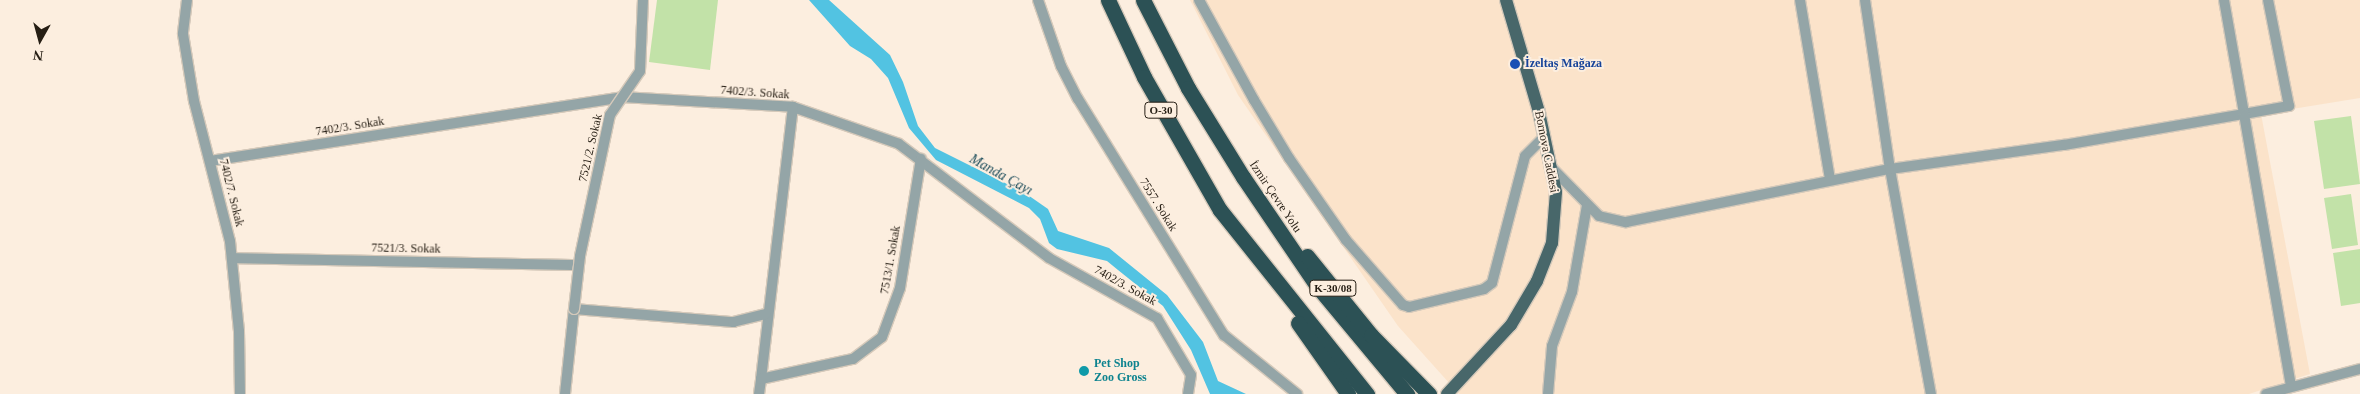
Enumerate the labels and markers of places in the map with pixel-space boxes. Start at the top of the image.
place label: İzeltaş Mağaza [1525,57,1602,71]
marker: İzeltaş Mağaza [1509,58,1521,70]
place label: Pet Shop Zoo Gross [1094,357,1147,385]
marker: Pet Shop Zoo Gross [1078,365,1090,377]

